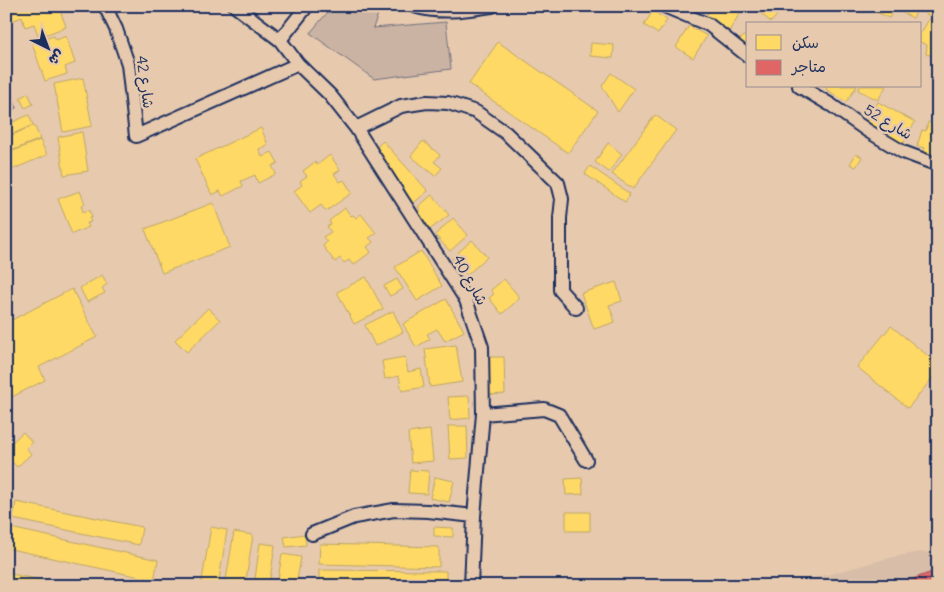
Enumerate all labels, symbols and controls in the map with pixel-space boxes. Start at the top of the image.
north arrow [22,22,72,72]
legend [746,22,922,88]
text: سكن [792,33,819,52]
text: ش [45,46,68,70]
street label: شارع 42 [131,54,159,110]
text: متاجر [790,57,826,76]
street label: شارع 52 [860,100,916,144]
street label: شارع 40 [448,251,492,309]

